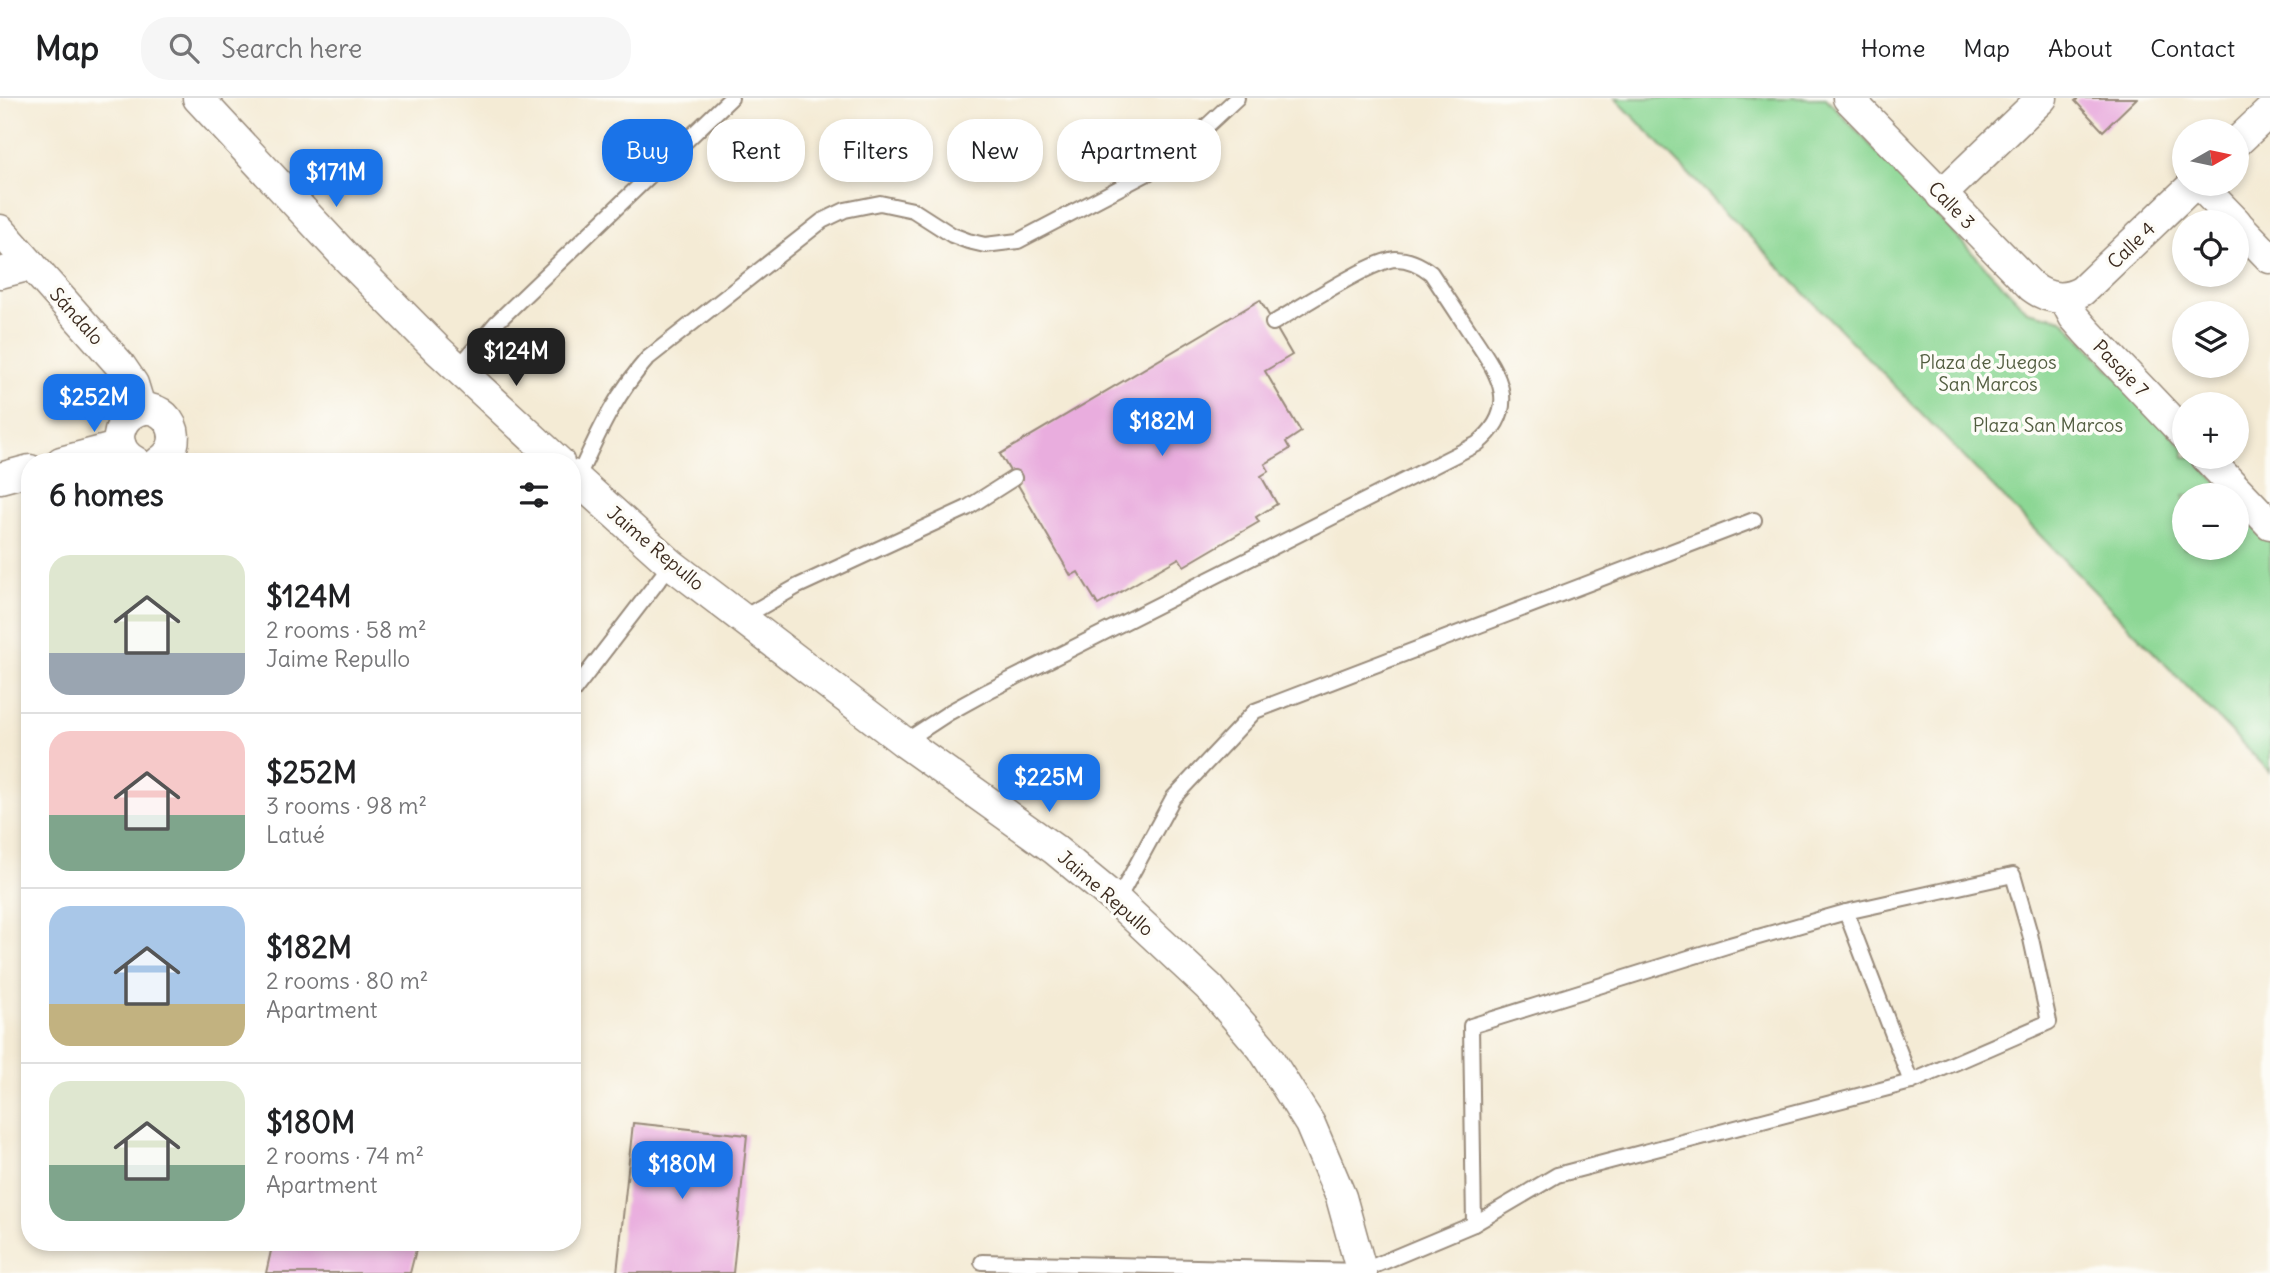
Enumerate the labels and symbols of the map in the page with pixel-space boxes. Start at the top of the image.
north arrow [2172,119,2249,196]
pin: $171M [287,150,385,209]
street label: Calle 3 [1923,176,1981,234]
street label: Calle 4 [2102,216,2160,274]
street label: Sándalo [45,282,109,350]
pin: $124M [467,328,565,388]
street label: Pasaje 7 [2088,335,2154,401]
park label: Plaza de Juegos San Marcos [1919,350,2057,396]
pin: $252M [45,374,143,434]
pin: $182M [1113,398,1211,458]
park label: Plaza San Marcos [1973,413,2123,437]
street label: Jaime Repullo [603,501,709,595]
pin: $225M [1000,754,1098,814]
street label: Jaime Repullo [1053,845,1159,941]
pin: $180M [633,1142,731,1201]

